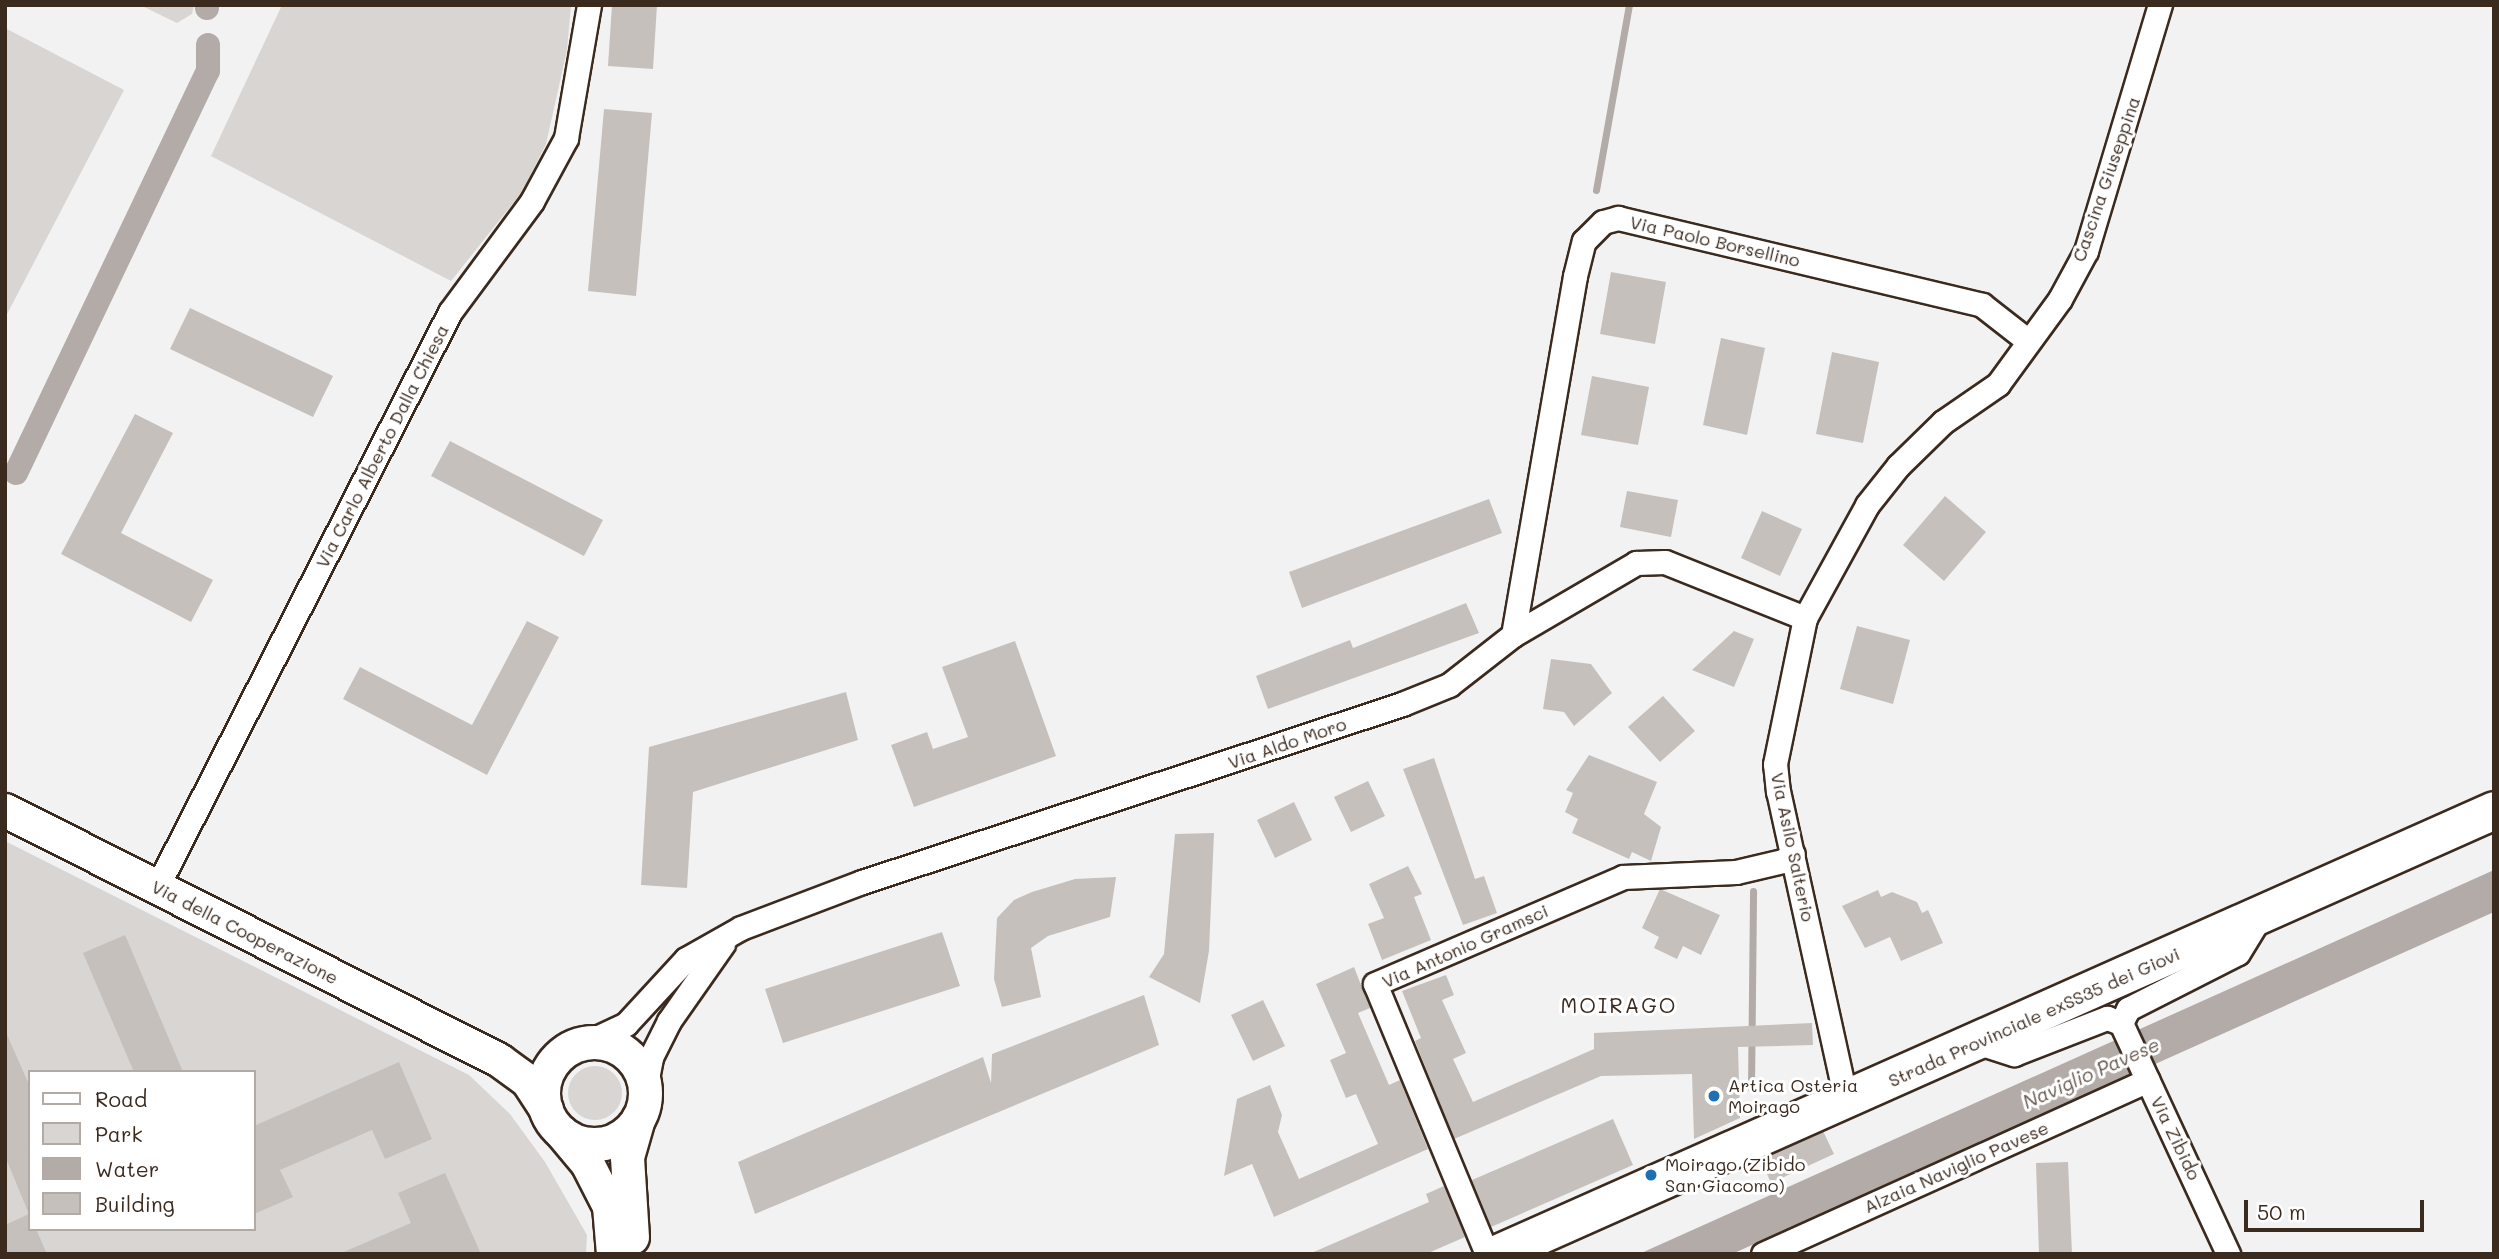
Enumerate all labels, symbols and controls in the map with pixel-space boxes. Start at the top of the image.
street label: Cascina Giuseppina [2068,94,2144,264]
street label: Via Paolo Borsellino [1628,211,1802,271]
street label: Via Carlo Alberto Dalla Chiesa [311,321,453,571]
street label: Via Aldo Moro [1225,713,1349,773]
street label: Via Asilo Salterio [1767,770,1819,924]
street label: Via della Cooperazione [148,875,342,989]
street label: Via Antonio Gramsci [1378,900,1552,992]
street label: Strada Provinciale exSS35 dei Giovi [1885,943,2183,1091]
district label: MOIRAGO [1561,992,1677,1018]
water label: Naviglio Pavese [2019,1033,2163,1113]
legend [28,1070,256,1231]
place label: Artica Osteria Moirago [1728,1075,1858,1118]
text: Road [95,1085,147,1112]
marker: Artica Osteria Moirago [1706,1088,1722,1104]
street label: Via Zibido [2146,1092,2206,1184]
street label: Alzaia Naviglio Pavese [1860,1116,2052,1218]
text: Park [95,1120,143,1147]
place label: Moirago (Zibido San Giacomo) [1665,1154,1805,1196]
text: Water [95,1155,159,1182]
marker: Moirago (Zibido San Giacomo) [1643,1167,1659,1183]
scale bar [2247,1186,2427,1230]
text: Building [95,1190,175,1217]
text: 50 m [2257,1198,2306,1225]

